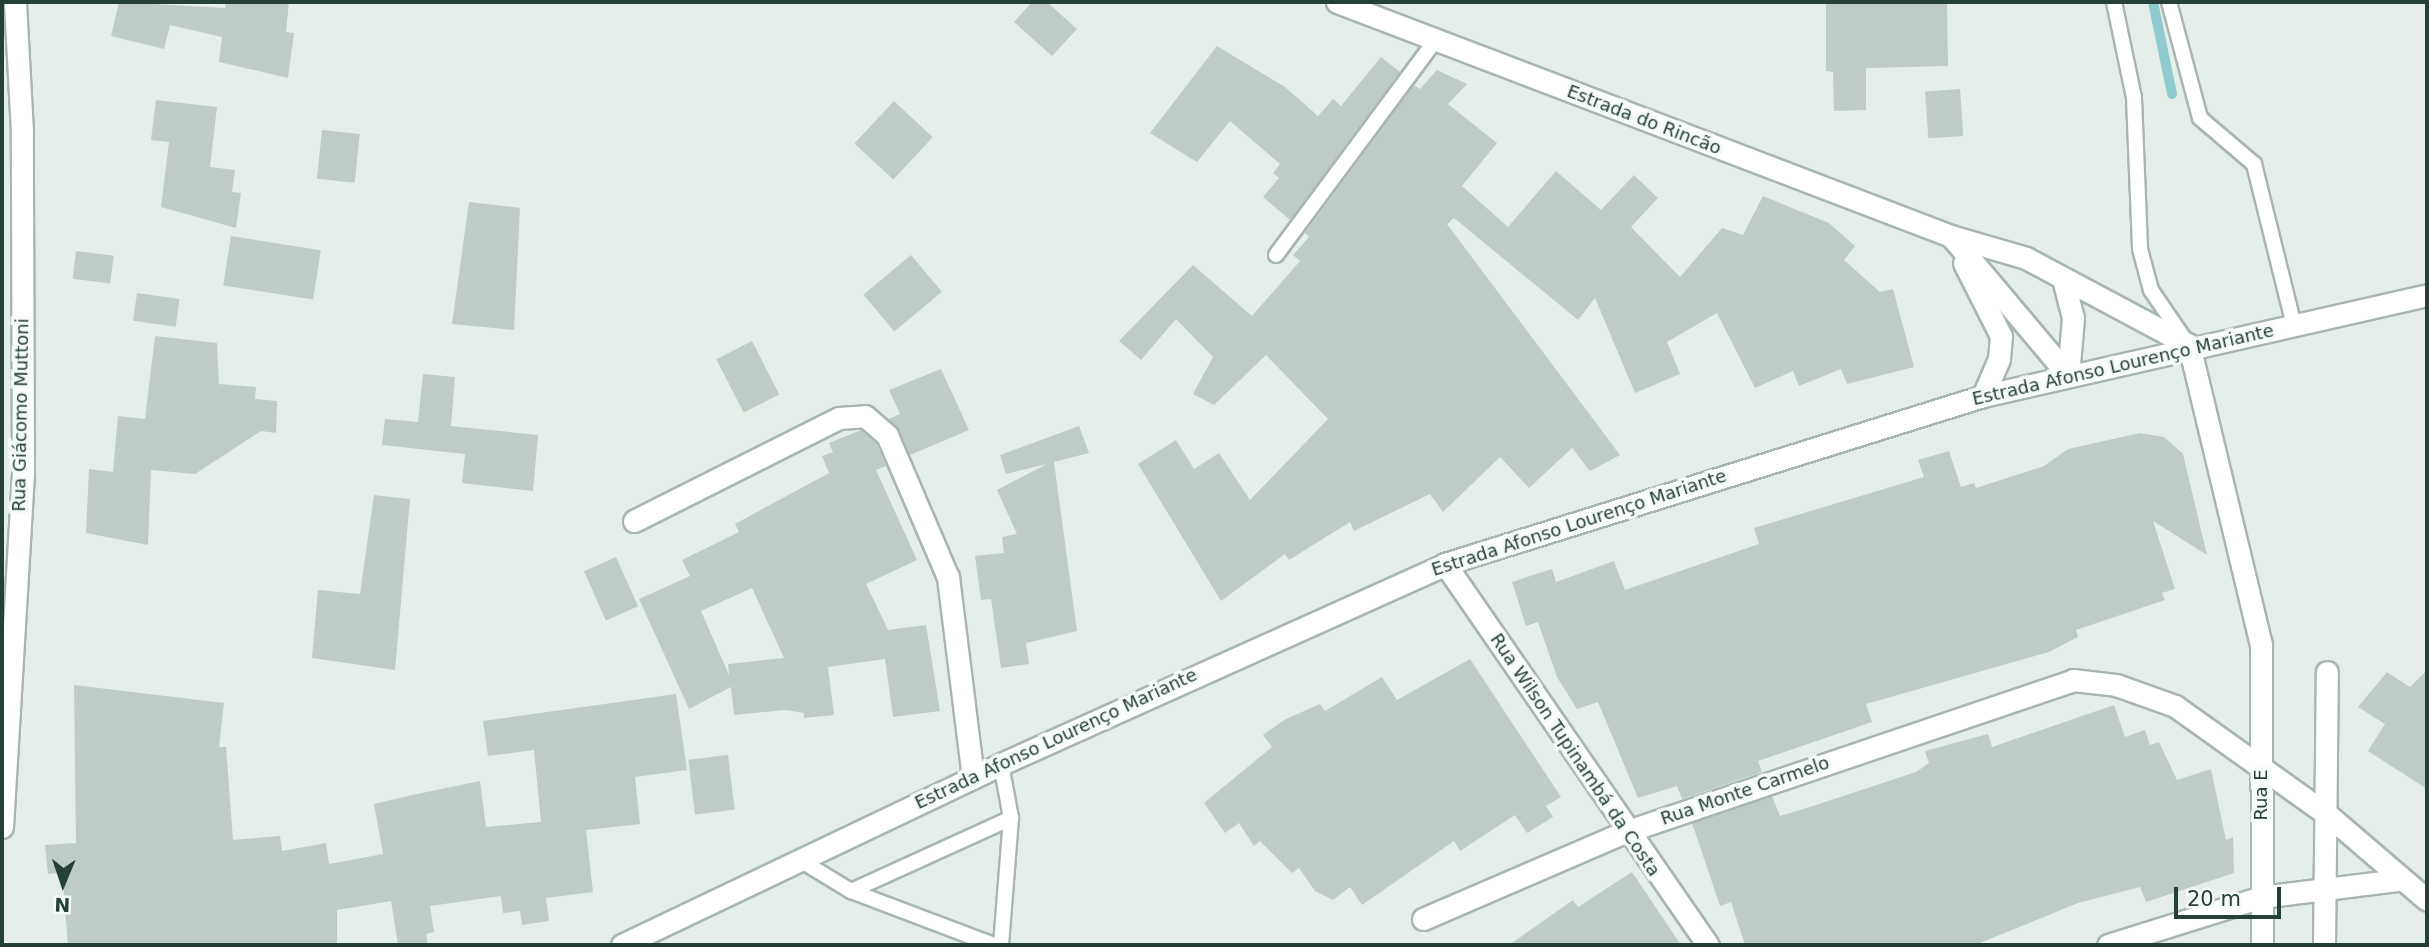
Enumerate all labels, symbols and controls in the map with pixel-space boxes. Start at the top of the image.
street label: Estrada do Rincão [1564,81,1724,159]
street label: Rua Giácomo Muttoni [9,318,33,512]
street label: Estrada Afonso Lourenço Mariante [1970,320,2276,410]
street label: Estrada Afonso Lourenço Mariante [1429,465,1729,581]
street label: Rua Wilson Tupinambá da Costa [1485,629,1665,881]
street label: Estrada Afonso Lourenço Mariante [912,664,1200,814]
street label: Rua Monte Carmelo [1658,752,1832,830]
street label: Rua E [2250,769,2272,821]
north arrow [28,849,98,919]
scale bar [2177,874,2284,918]
text: 20 m [2187,887,2241,911]
text: N [54,894,71,916]

